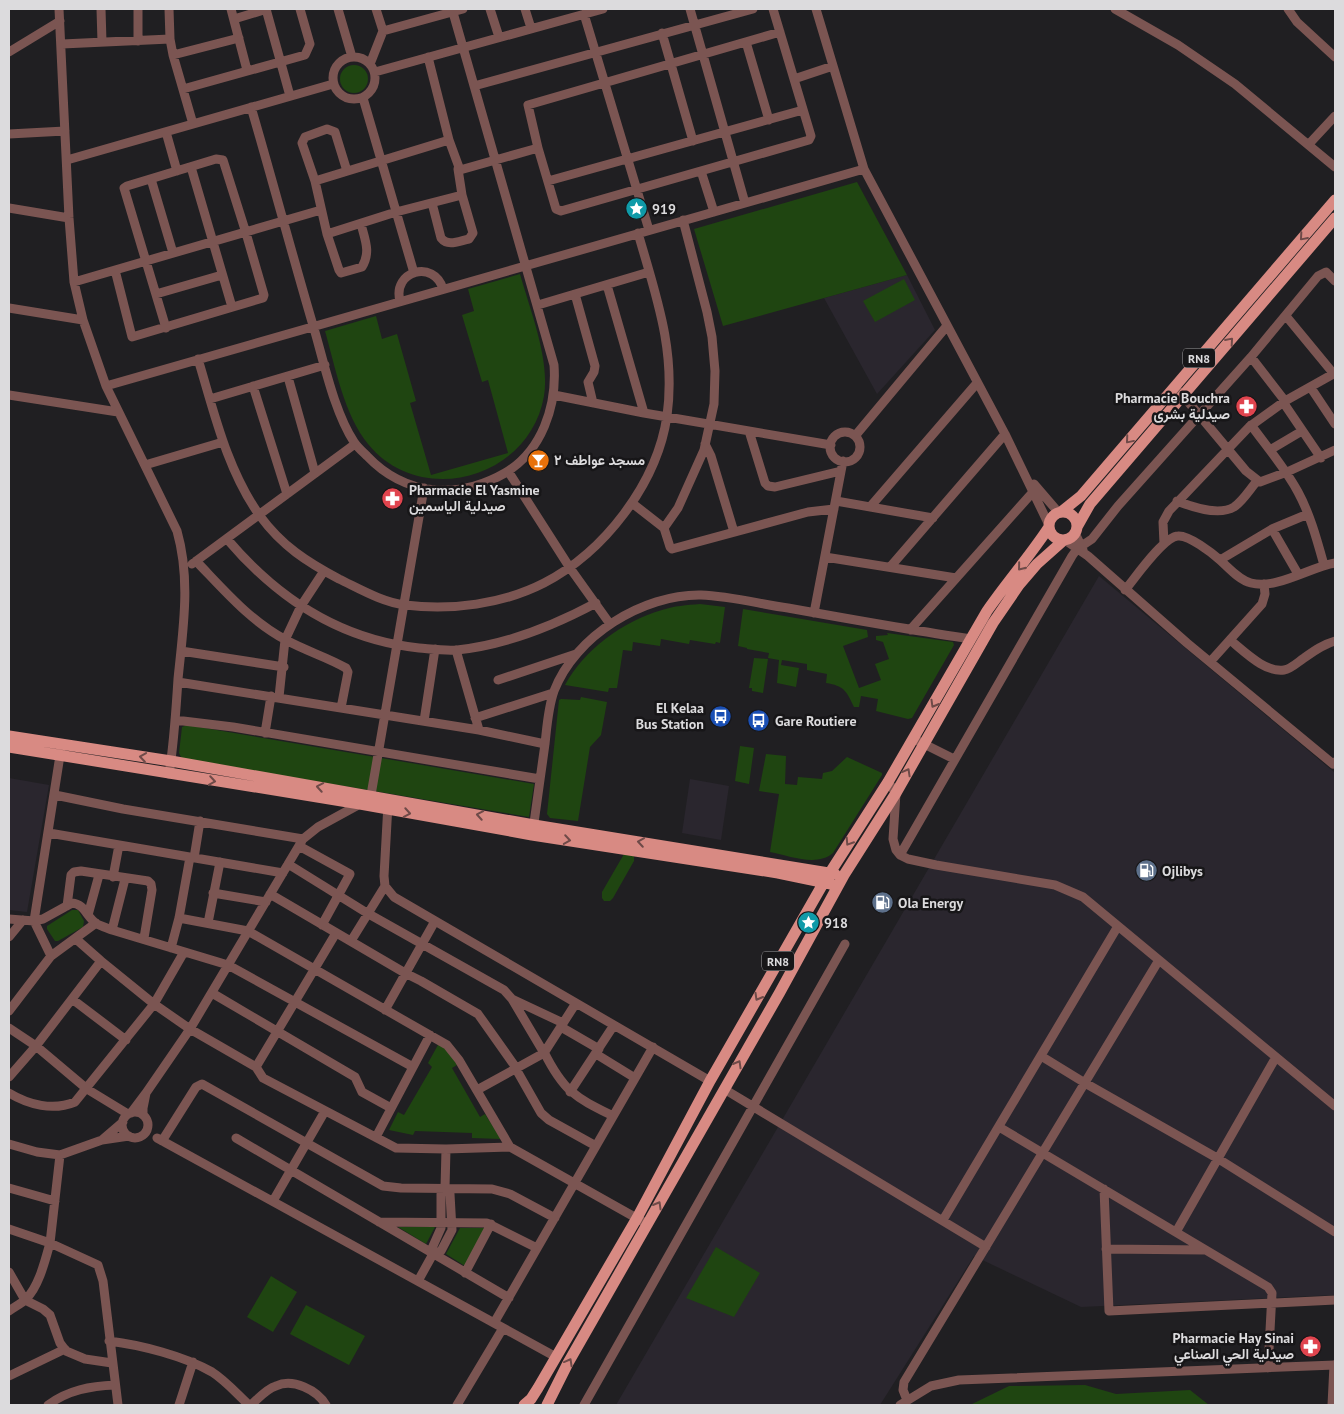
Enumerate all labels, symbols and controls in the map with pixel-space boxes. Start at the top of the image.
place icon: 919 [624,197,648,221]
place label: 919 [652,200,676,218]
one-way arrow [1300,231,1309,240]
one-way arrow [1224,337,1233,346]
road number: RN8 [1183,348,1215,368]
place label: Pharmacie Bouchra صيدلية بشرى [1115,389,1230,423]
pharmacy icon: Pharmacie Bouchra صيدلية بشرى [1234,394,1258,418]
one-way arrow [1126,434,1135,443]
bar icon: مسجد عواطف ٢ [526,448,550,472]
place label: مسجد عواطف ٢ [554,451,645,469]
place label: Pharmacie El Yasmine صيدلية الياسمين [409,481,540,515]
pharmacy icon: Pharmacie El Yasmine صيدلية الياسمين [381,486,405,510]
one-way arrow [1017,561,1026,570]
one-way arrow [930,698,940,707]
place label: El Kelaa Bus Station [636,699,704,733]
bus stop icon: El Kelaa Bus Station [708,704,732,728]
bus stop icon: Gare Routiere [747,709,771,733]
place label: Gare Routiere [775,712,857,730]
one-way arrow [138,752,146,763]
one-way arrow [901,768,911,777]
one-way arrow [209,775,217,786]
one-way arrow [316,782,325,792]
one-way arrow [403,807,412,817]
one-way arrow [476,811,485,821]
one-way arrow [564,834,572,845]
one-way arrow [846,836,855,846]
one-way arrow [636,838,645,848]
fuel station icon: Ojlibys [1134,859,1158,883]
place label: Ojlibys [1162,862,1203,880]
fuel station icon: Ola Energy [870,891,894,915]
place label: Ola Energy [898,894,963,912]
place icon: 918 [796,911,820,935]
place label: 918 [824,914,848,932]
road number: RN8 [762,951,794,970]
one-way arrow [754,992,764,1001]
one-way arrow [732,1061,742,1070]
one-way arrow [652,1202,662,1211]
place label: Pharmacie Hay Sinai صيدلية الحي الصناعي [1172,1329,1294,1366]
pharmacy icon: Pharmacie Hay Sinai صيدلية الحي الصناعي [1298,1334,1322,1358]
one-way arrow [562,1358,572,1367]

